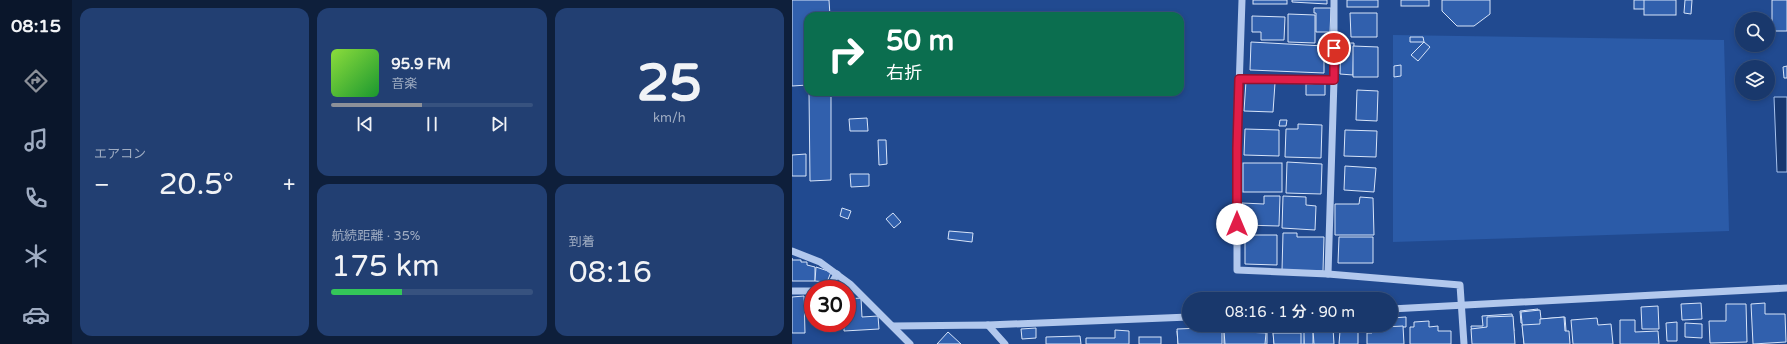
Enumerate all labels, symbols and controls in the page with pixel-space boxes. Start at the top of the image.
map controls [1735,12,1775,100]
button: search [1735,12,1775,52]
text: 08:15 [11,15,61,37]
text: 50 m [886,24,954,58]
icon: right [820,28,872,80]
pin [1317,31,1351,65]
icon: arrive [1323,37,1345,59]
text: 25 [637,52,702,115]
text: 95.9 FM [391,55,451,73]
button: layers [1735,60,1775,100]
text: 右折 [886,62,922,84]
icon: directions [22,67,50,95]
text: 音楽 [391,76,417,92]
text: km/h [653,110,686,126]
icon: previous [354,113,376,135]
icon: pause [421,113,443,135]
icon: next [488,113,510,135]
icon: music [22,126,50,154]
text: エアコン [94,146,146,162]
text: 20.5° [159,166,234,203]
text: − [94,172,110,198]
text: + [283,172,295,198]
icon: phone [22,184,50,212]
position arrow [1216,203,1258,245]
text: 航続距離 · 35% [331,228,420,244]
text: 到着 [569,234,595,250]
icon: climate [22,242,50,270]
text: 175 km [331,248,440,285]
text: 08:16 [569,254,652,291]
speed limit sign: 30 [804,280,856,332]
icon: car [22,301,50,329]
text: 08:16 · 1 分 · 90 m [1225,303,1355,321]

